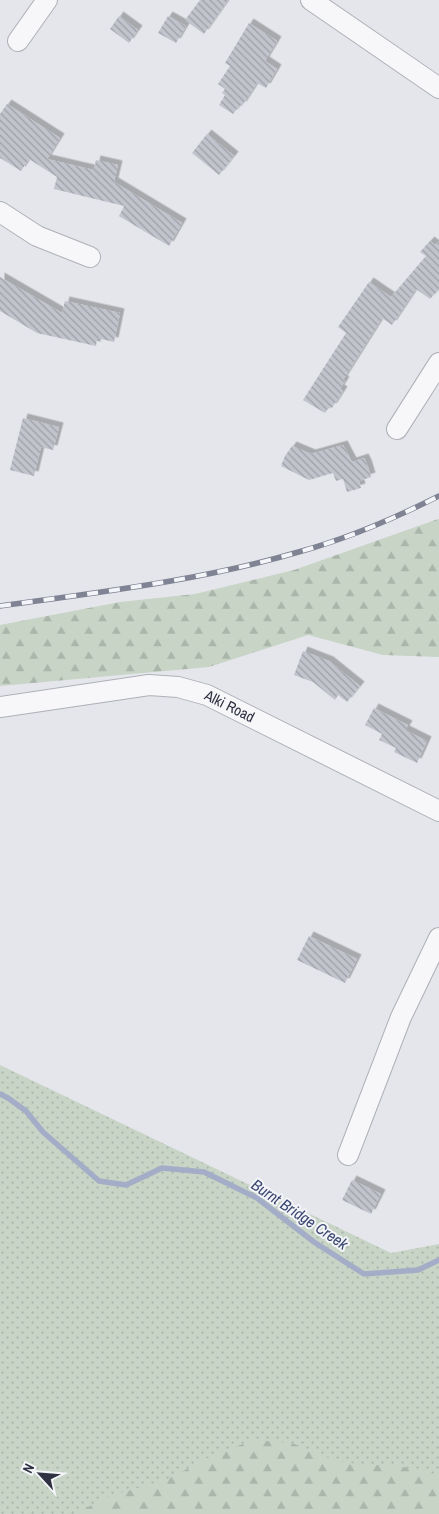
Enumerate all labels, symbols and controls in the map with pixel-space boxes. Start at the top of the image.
street label: Alki Road [200,684,258,727]
water label: Burnt Bridge Creek [247,1173,353,1255]
north arrow [15,1449,65,1499]
text: N [18,1461,38,1476]

